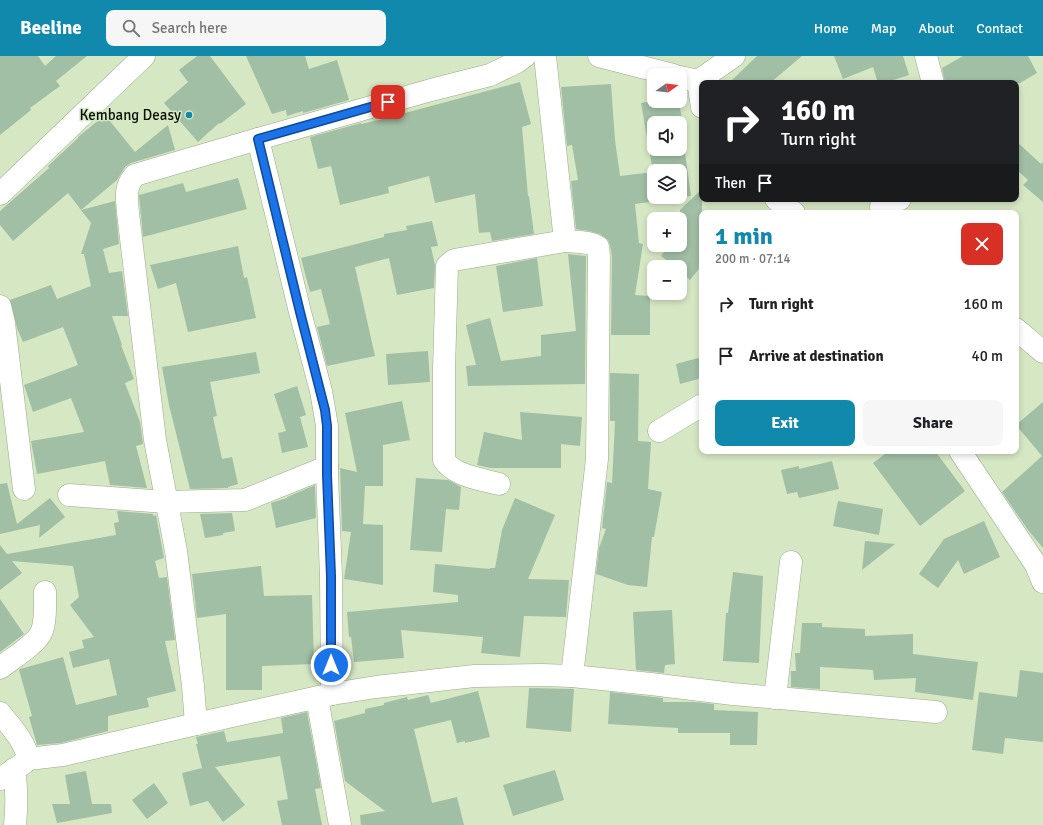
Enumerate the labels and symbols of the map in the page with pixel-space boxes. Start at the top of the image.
north arrow [647,68,687,108]
pin [371,85,405,119]
place label: Kembang Deasy [80,106,181,124]
marker: Kembang Deasy [184,110,194,120]
position arrow [310,644,352,686]

